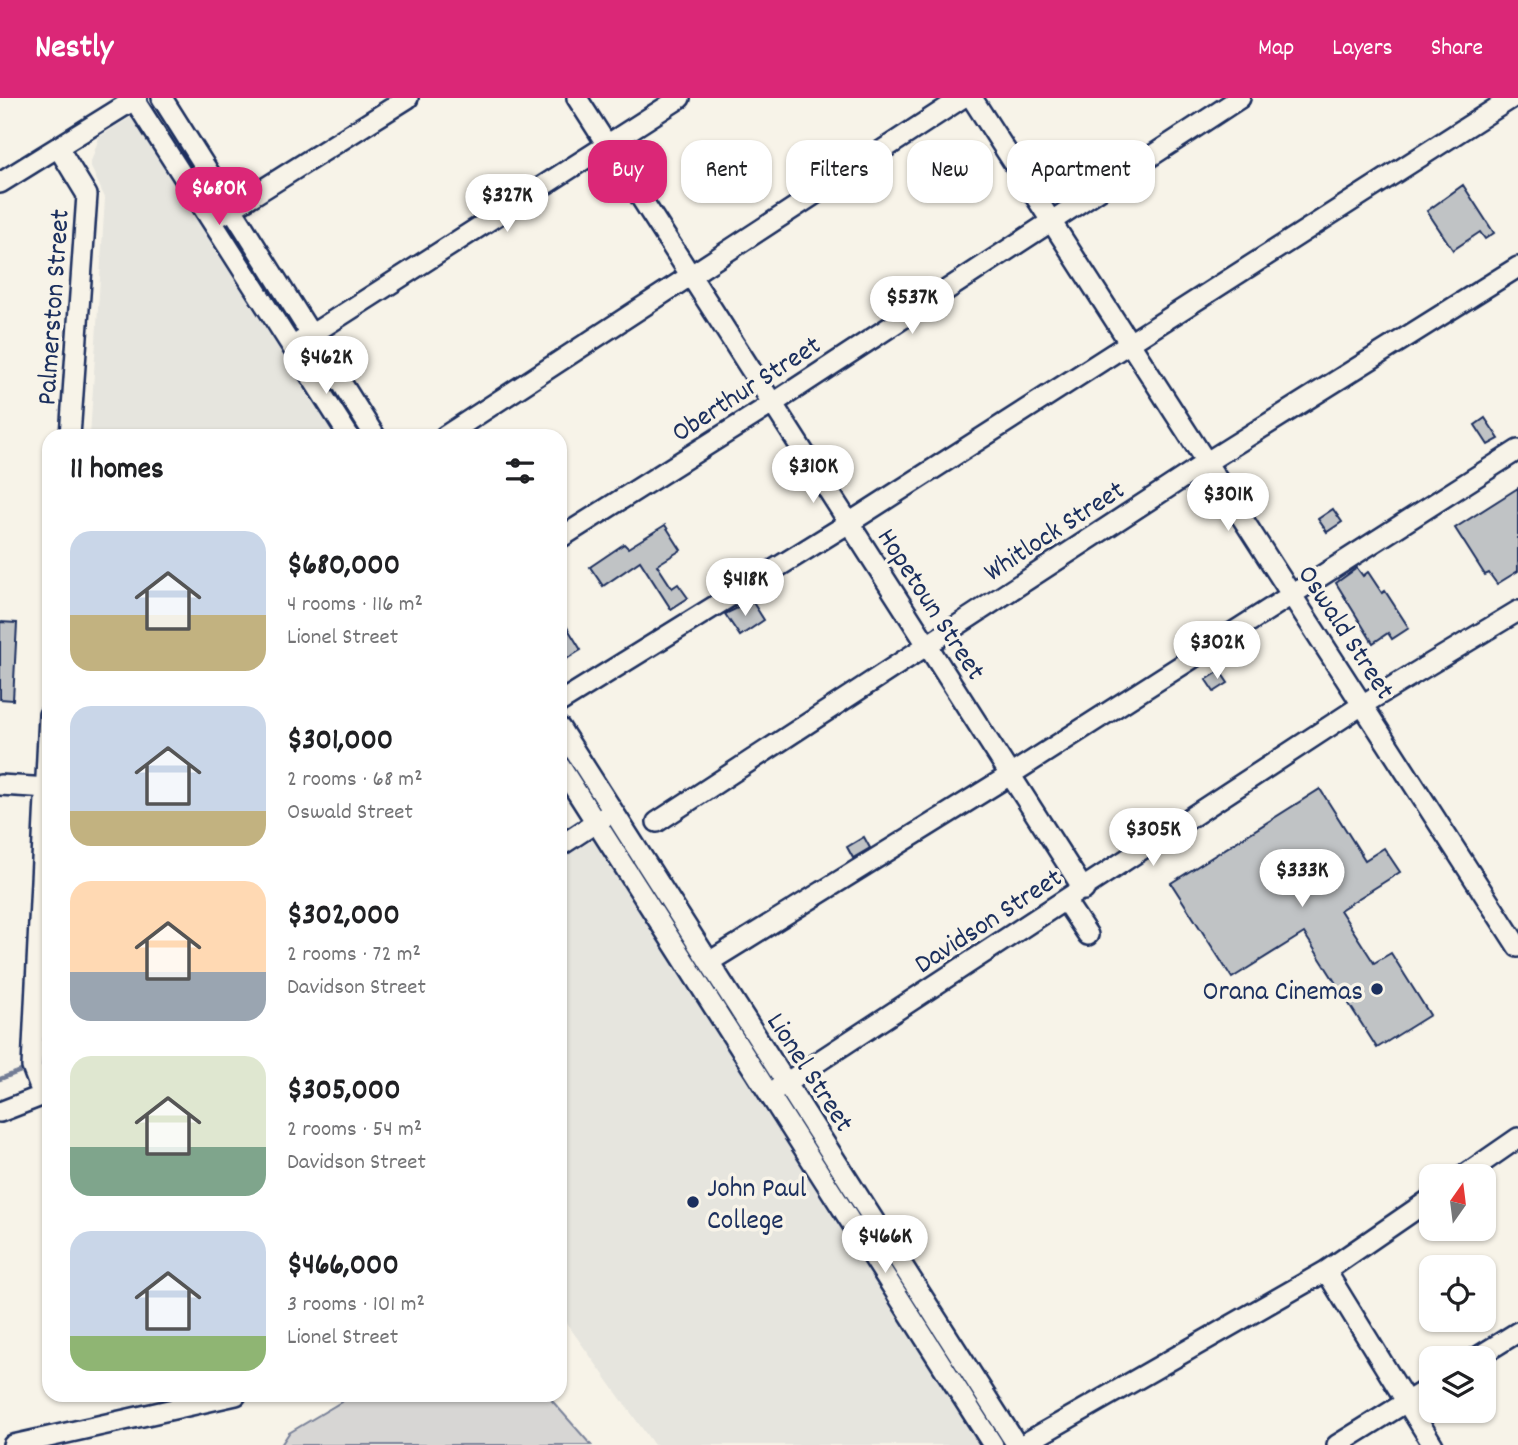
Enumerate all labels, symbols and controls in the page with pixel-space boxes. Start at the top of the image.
text: Nestly [35,26,113,73]
text: Map [1258,32,1294,66]
text: Layers [1332,32,1393,66]
text: Share [1431,32,1483,66]
chip: Buy [588,140,667,203]
chip: Rent [681,140,772,203]
chip: Filters [786,140,893,203]
chip: New [907,140,993,203]
chip: Apartment [1007,140,1155,203]
pin: $680K [170,167,268,227]
text: $680K [191,173,247,206]
pin: $327K [458,174,556,234]
text: $327K [481,180,533,213]
street label: Palmerston Street [29,208,83,407]
pin: $537K [863,276,961,336]
text: $537K [886,282,938,315]
street label: Oberthur Street [665,328,830,455]
pin: $462K [277,336,375,396]
text: $462K [299,342,353,375]
pin: $310K [764,446,862,505]
text: 11 homes [70,450,164,493]
text: $310K [788,451,838,484]
icon: filters [501,452,539,490]
street label: Whitlock Street [977,473,1134,594]
pin: $301K [1179,474,1277,533]
text: $301K [1203,479,1253,512]
street label: Hopetoun Street [865,522,993,690]
text: $680,000 [287,546,400,589]
icon: home [126,559,210,643]
pin: $418K [696,559,794,618]
street label: Oswald Street [1285,559,1402,709]
text: $418K [722,564,768,597]
text: 4 rooms · 116 m² [287,589,423,622]
text: Lionel Street [287,622,398,655]
pin: $302K [1168,622,1266,681]
text: $302K [1189,627,1245,660]
text: $301,000 [287,721,393,764]
icon: home [126,734,210,818]
text: 2 rooms · 68 m² [287,764,423,797]
text: Oswald Street [287,797,413,830]
pin: $305K [1104,808,1202,868]
text: $305K [1125,814,1181,847]
pin: $333K [1253,850,1351,909]
text: $333K [1276,855,1328,888]
street label: Davidson Street [908,860,1072,986]
text: $302,000 [287,896,400,939]
icon: home [126,909,210,993]
text: 2 rooms · 72 m² [287,939,421,972]
text: Davidson Street [287,972,426,1005]
place label: Orana Cinemas [1203,974,1363,1014]
marker: Orana Cinemas [1369,981,1385,997]
street label: Lionel Street [754,1006,861,1141]
text: $305,000 [287,1071,401,1114]
icon: home [126,1084,210,1168]
text: 2 rooms · 54 m² [287,1114,422,1147]
text: Davidson Street [287,1147,426,1180]
north arrow [1419,1164,1496,1241]
map controls [1419,1164,1496,1423]
place label: John Paul College [707,1171,807,1243]
marker: John Paul College [685,1194,701,1210]
pin: $466K [836,1216,934,1275]
text: $466K [858,1221,912,1254]
text: $466,000 [287,1246,399,1289]
button: locate [1419,1255,1496,1332]
icon: home [126,1259,210,1343]
text: 3 rooms · 101 m² [287,1289,425,1322]
text: Lionel Street [287,1322,398,1355]
button: layers [1419,1346,1496,1423]

